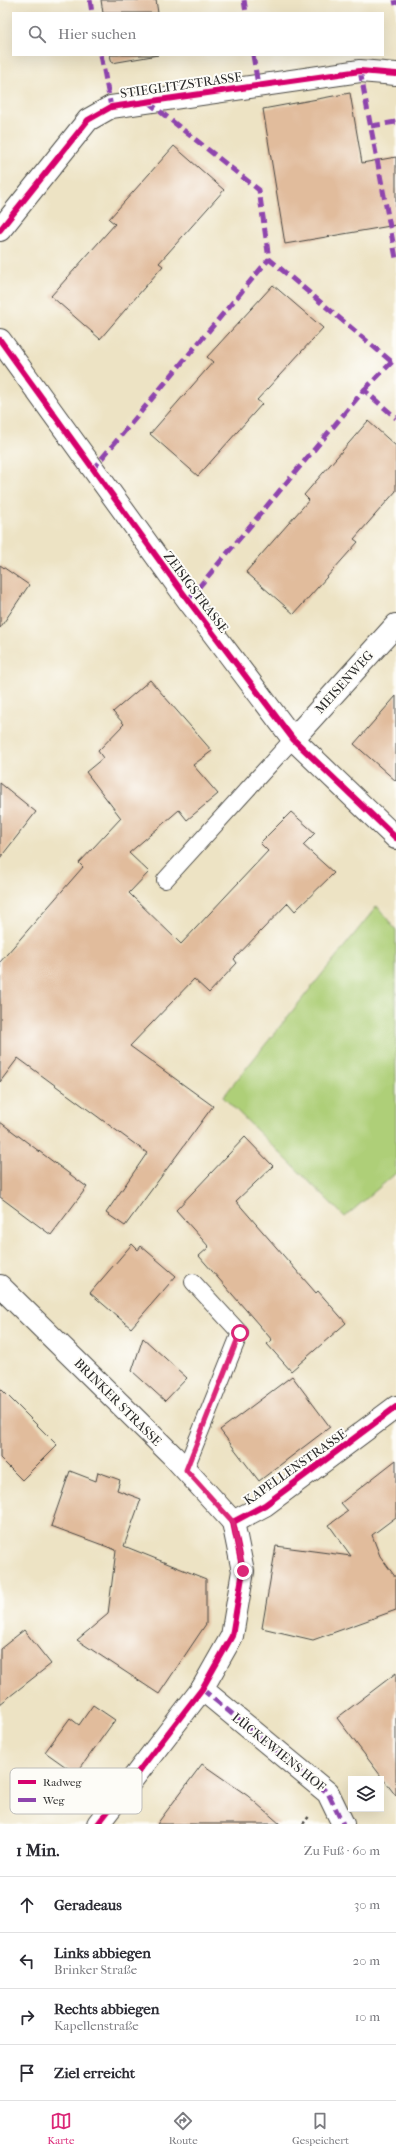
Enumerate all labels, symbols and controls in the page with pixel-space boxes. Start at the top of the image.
search box [12,12,384,56]
icon: search [26,23,48,45]
text: Hier suchen [58,25,136,43]
street label: STIEGLITZSTRASSE [119,69,243,101]
street label: ZEISIGSTRASSE [161,549,231,635]
street label: MEISENWEG [312,648,376,716]
route start [231,1324,249,1342]
street label: BRINKER STRASSE [71,1355,165,1449]
street label: KAPELLENSTRASSE [241,1426,349,1508]
route end [234,1562,252,1580]
street label: LÜCKEWIENS HOF [229,1710,329,1794]
legend [10,1768,142,1814]
text: Radweg [43,1776,82,1789]
map controls [348,1776,384,1812]
button: layers [348,1776,384,1812]
text: Weg [42,1794,65,1807]
text: 1 Min. [16,1840,59,1860]
text: Zu Fuß · 60 m [304,1843,380,1858]
icon: ahead [16,1894,38,1916]
text: Geradeaus [54,1896,122,1914]
text: 30 m [354,1897,380,1912]
text: Links abbiegen [54,1944,151,1962]
icon: left [16,1950,38,1972]
text: 20 m [353,1953,380,1968]
text: Brinker Straße [54,1962,137,1977]
text: Rechts abbiegen [54,2000,159,2018]
icon: right [16,2006,38,2028]
text: 10 m [355,2009,380,2024]
text: Kapellenstraße [54,2018,139,2033]
icon: arrive [16,2062,38,2084]
text: Ziel erreicht [54,2064,135,2082]
tab: Karte [47,2110,74,2147]
tab: Route [169,2110,198,2147]
tab: Gespeichert [292,2110,349,2147]

